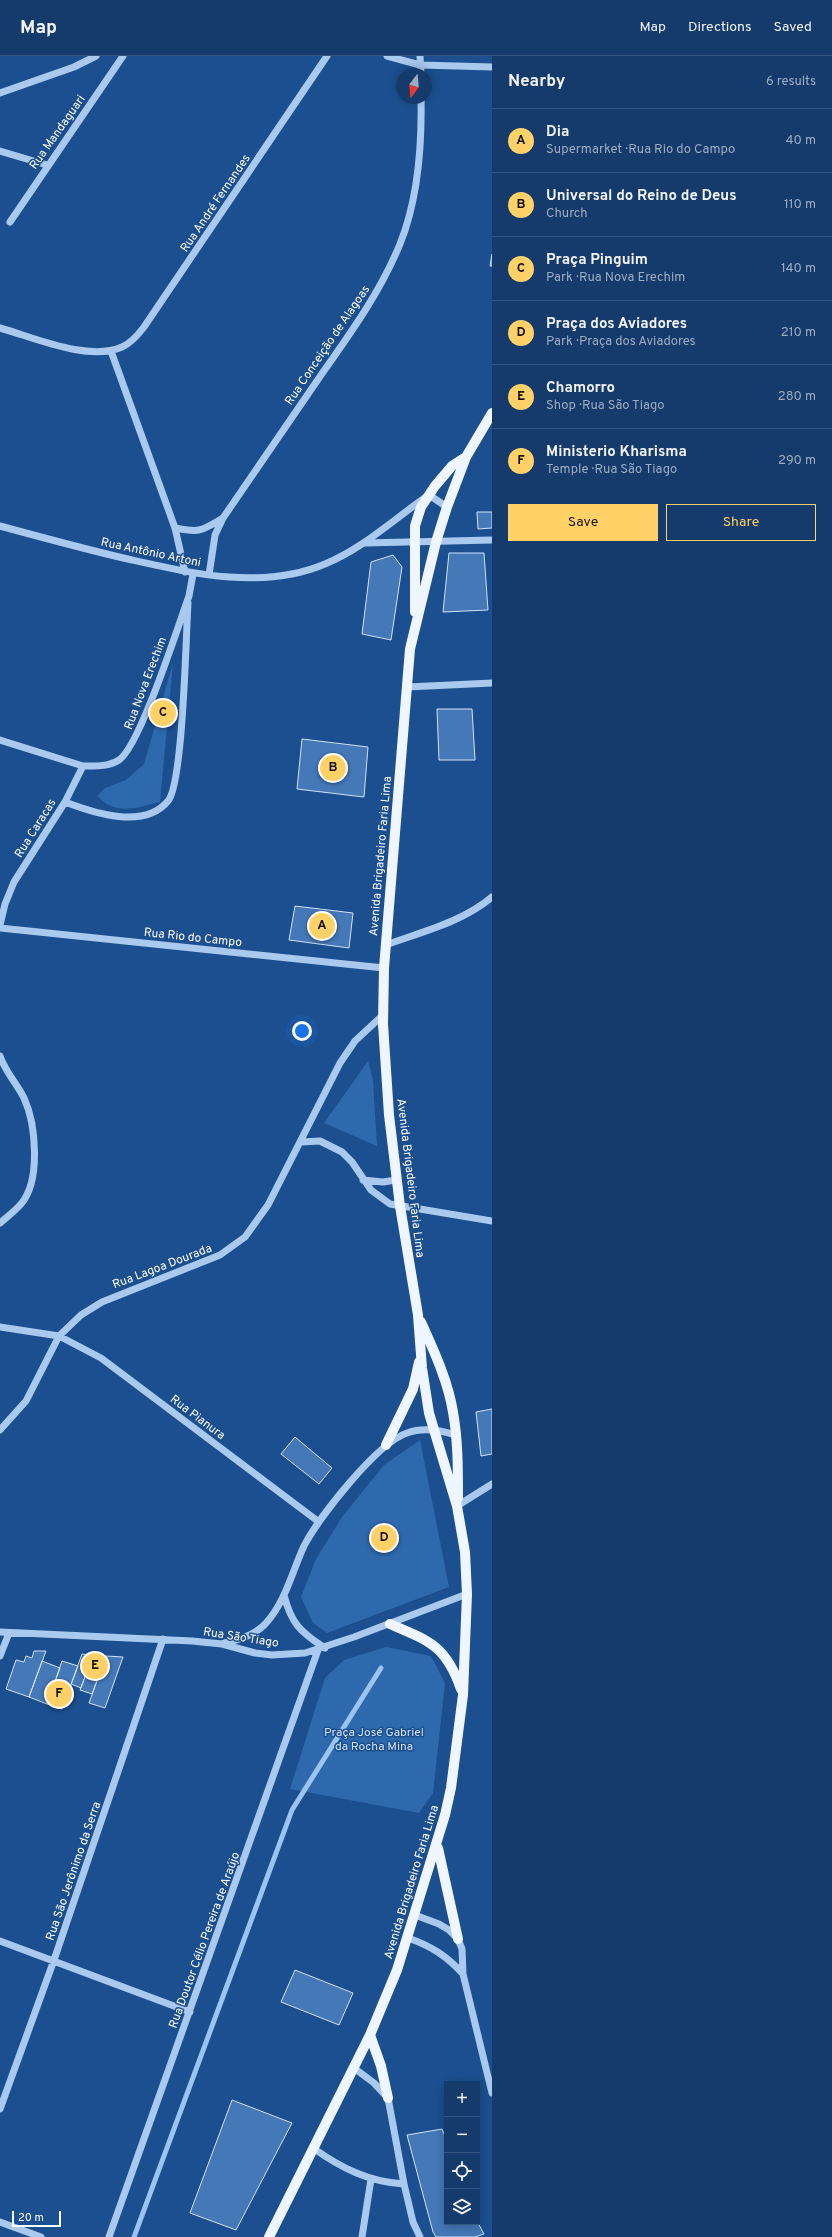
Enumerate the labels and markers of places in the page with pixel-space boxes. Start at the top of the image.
pin: C [150,698,176,728]
pin: B [320,753,346,783]
pin: A [309,911,335,941]
pin: D [371,1523,397,1553]
pin: E [82,1651,108,1681]
pin: F [46,1679,72,1709]

